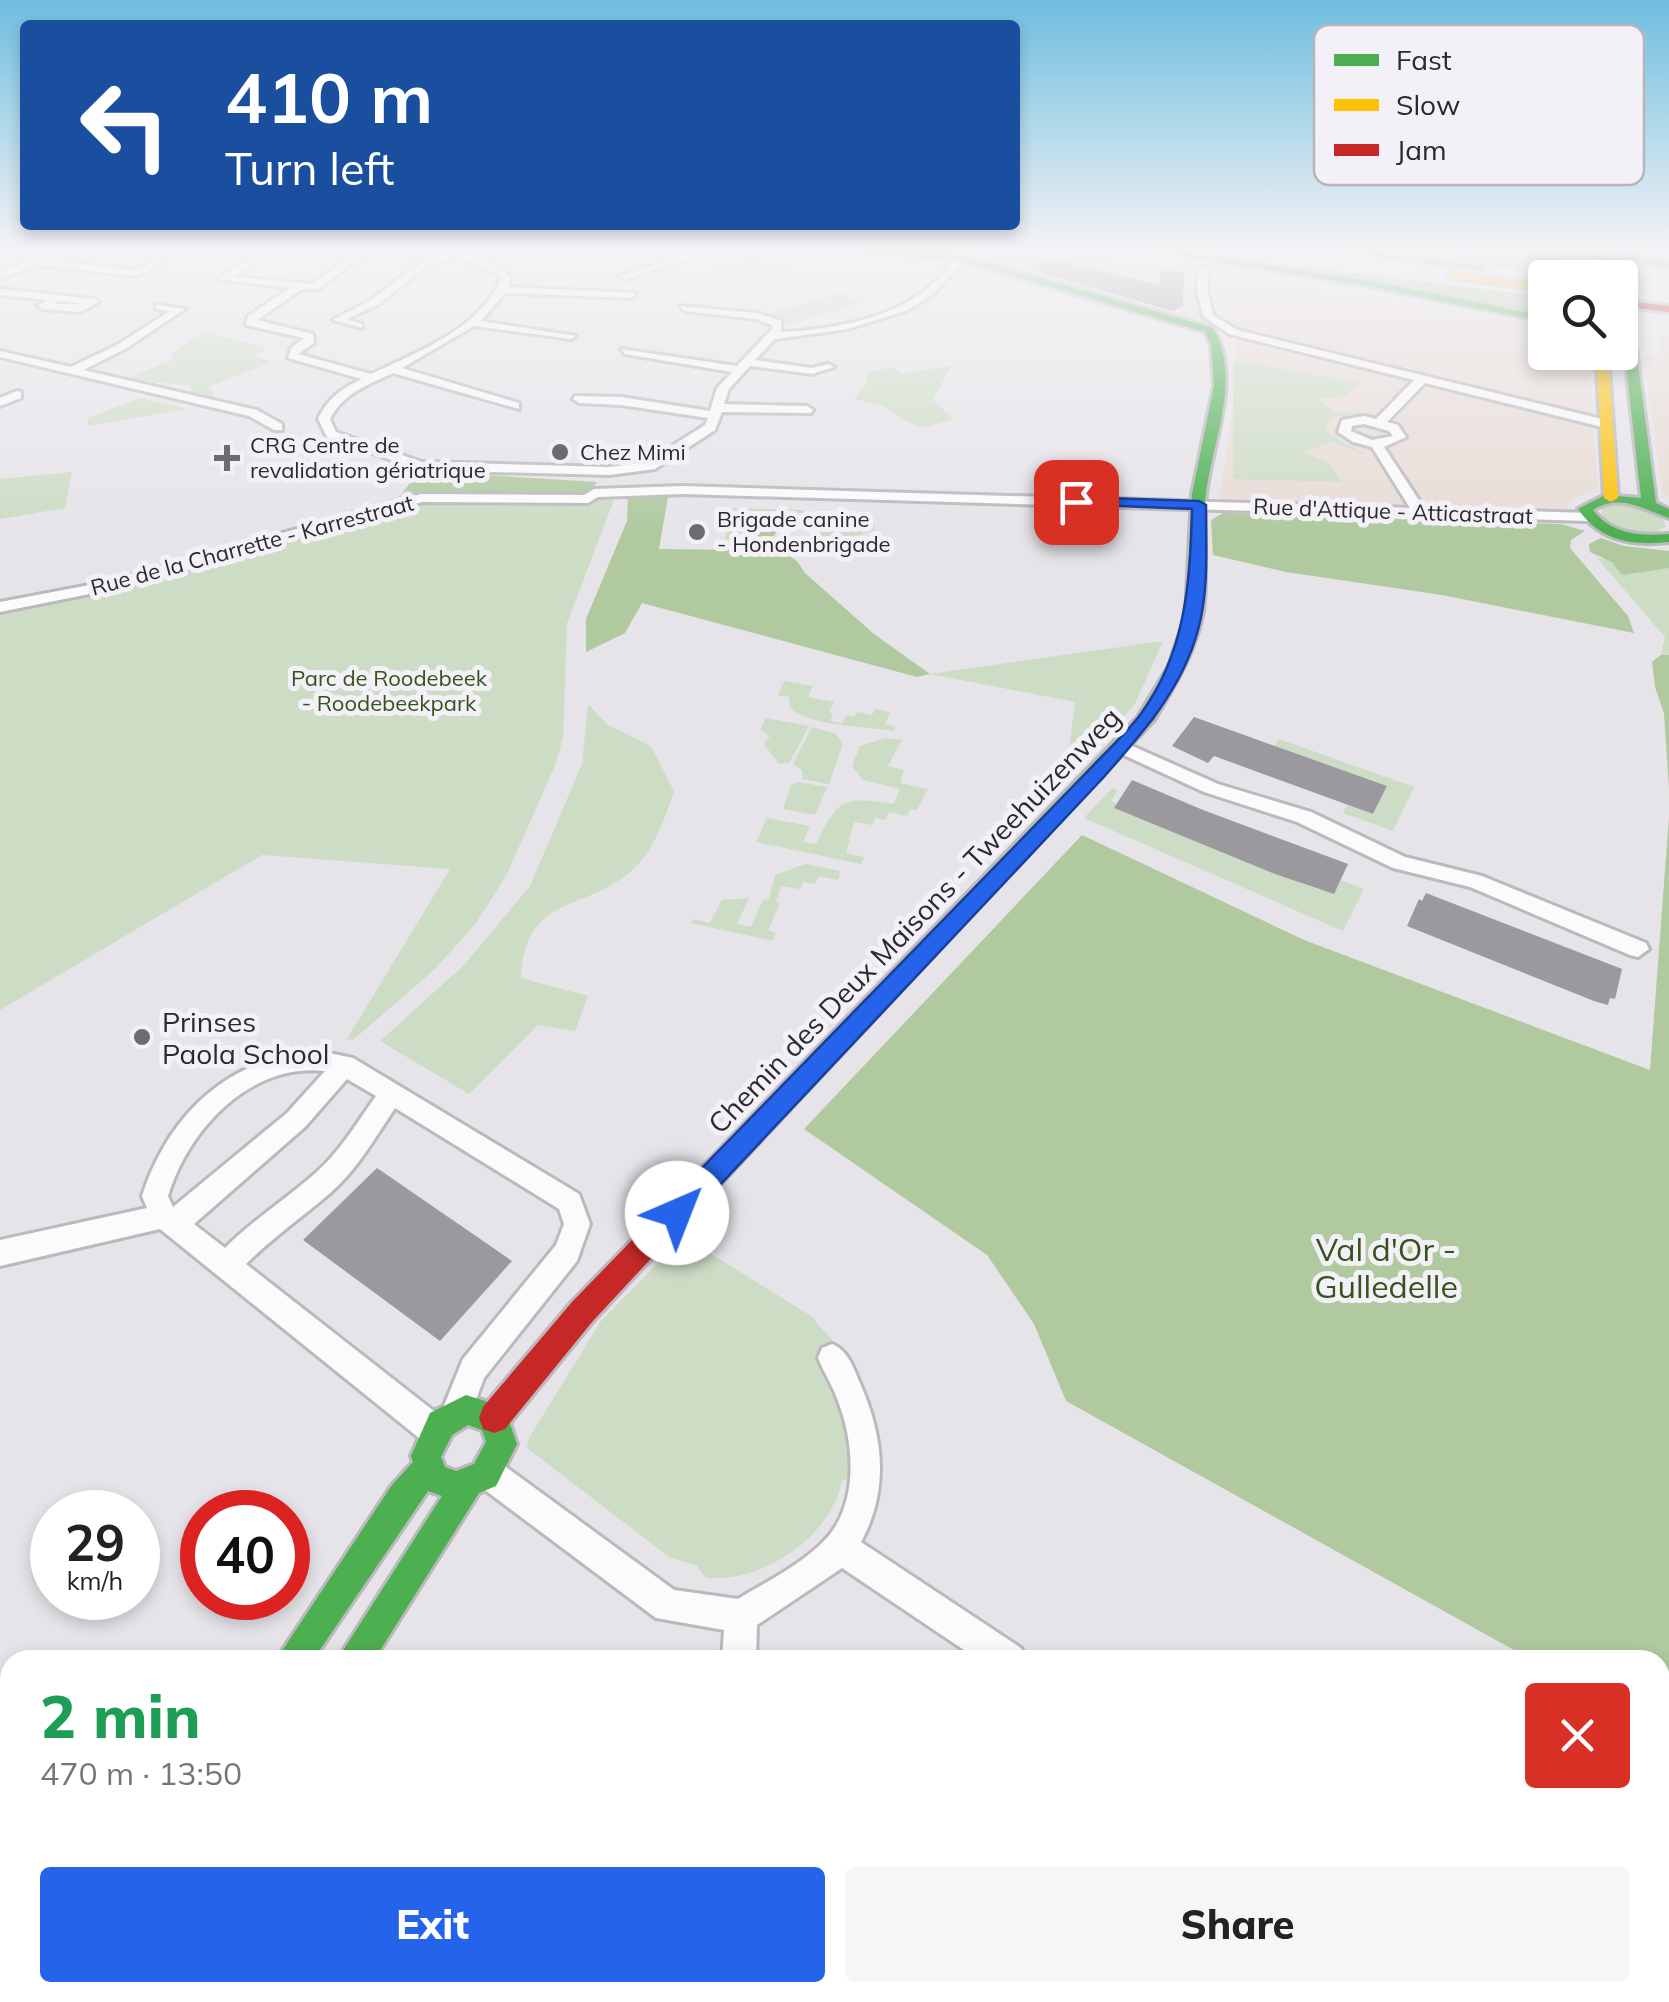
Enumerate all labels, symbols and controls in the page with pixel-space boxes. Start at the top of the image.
legend [1314,25,1644,185]
text: Fast [1396,42,1452,77]
text: 410 m [225,53,433,141]
icon: left [60,60,190,190]
text: Slow [1396,87,1460,122]
text: Jam [1396,132,1447,167]
text: Turn left [225,140,394,196]
map controls [1528,260,1638,370]
button: search [1528,260,1638,370]
place label: CRG Centre de revalidation gériatrique [250,431,486,484]
place label: Chez Mimi [580,438,686,466]
marker: Chez Mimi [549,441,571,463]
marker: CRG Centre de revalidation gériatrique [214,445,240,471]
pin [1034,460,1119,545]
icon: arrive [1049,475,1104,530]
street label: Rue de la Charrette - Karrestraat [88,488,417,602]
street label: Rue d'Attique - Atticastraat [1253,492,1533,530]
place label: Brigade canine - Hondenbrigade [717,505,891,558]
marker: Brigade canine - Hondenbrigade [686,521,708,543]
park label: Parc de Roodebeek - Roodebeekpark [291,664,488,717]
street label: Chemin des Deux Maisons - Tweehuizenweg [700,700,1128,1140]
place label: Prinses Paola School [162,1004,329,1071]
marker: Prinses Paola School [131,1026,153,1048]
position arrow [625,1161,729,1265]
park label: Val d'Or - Gulledelle [1314,1229,1458,1306]
speed limit sign: 40 [180,1490,310,1620]
text: 29 [65,1511,125,1574]
text: km/h [67,1565,123,1596]
text: 2 min [40,1678,201,1753]
button: close [1525,1683,1630,1788]
text: 470 m · 13:50 [40,1753,242,1793]
button: Exit [40,1867,825,1982]
button: Share [845,1867,1630,1982]

